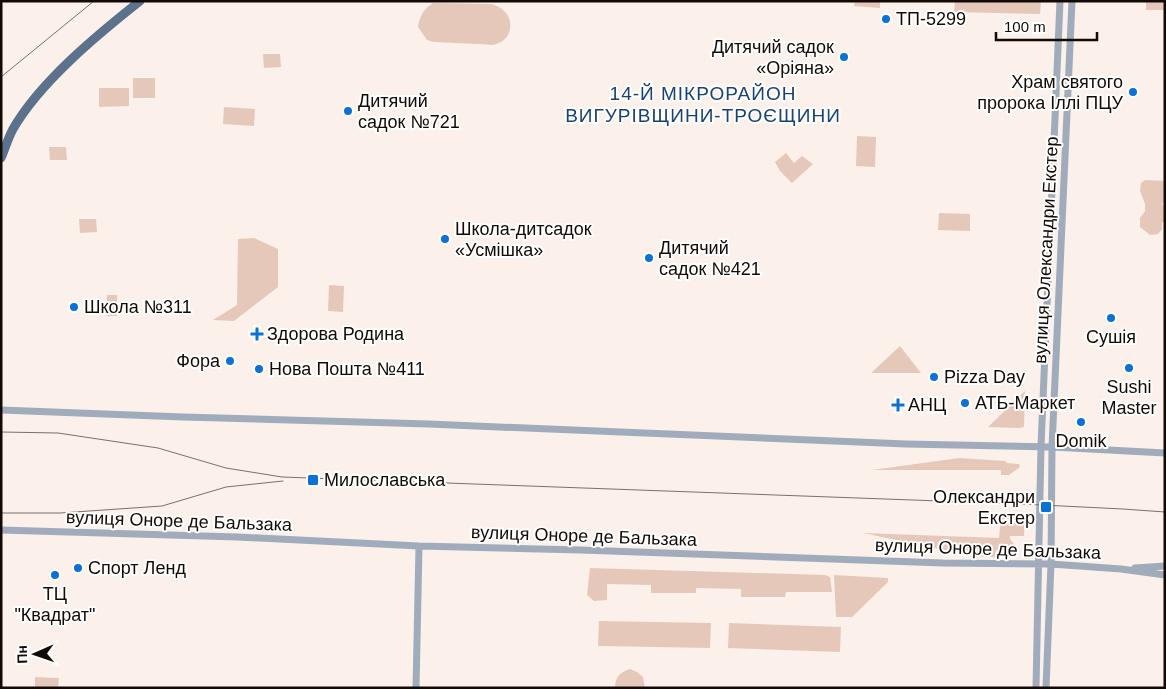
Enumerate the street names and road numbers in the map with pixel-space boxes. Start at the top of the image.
street label: вулиця Олександри Екстер [1030,136,1062,364]
street label: вулиця Оноре де Бальзака [66,507,293,535]
street label: вулиця Оноре де Бальзака [471,522,698,550]
street label: вулиця Оноре де Бальзака [875,535,1102,563]

